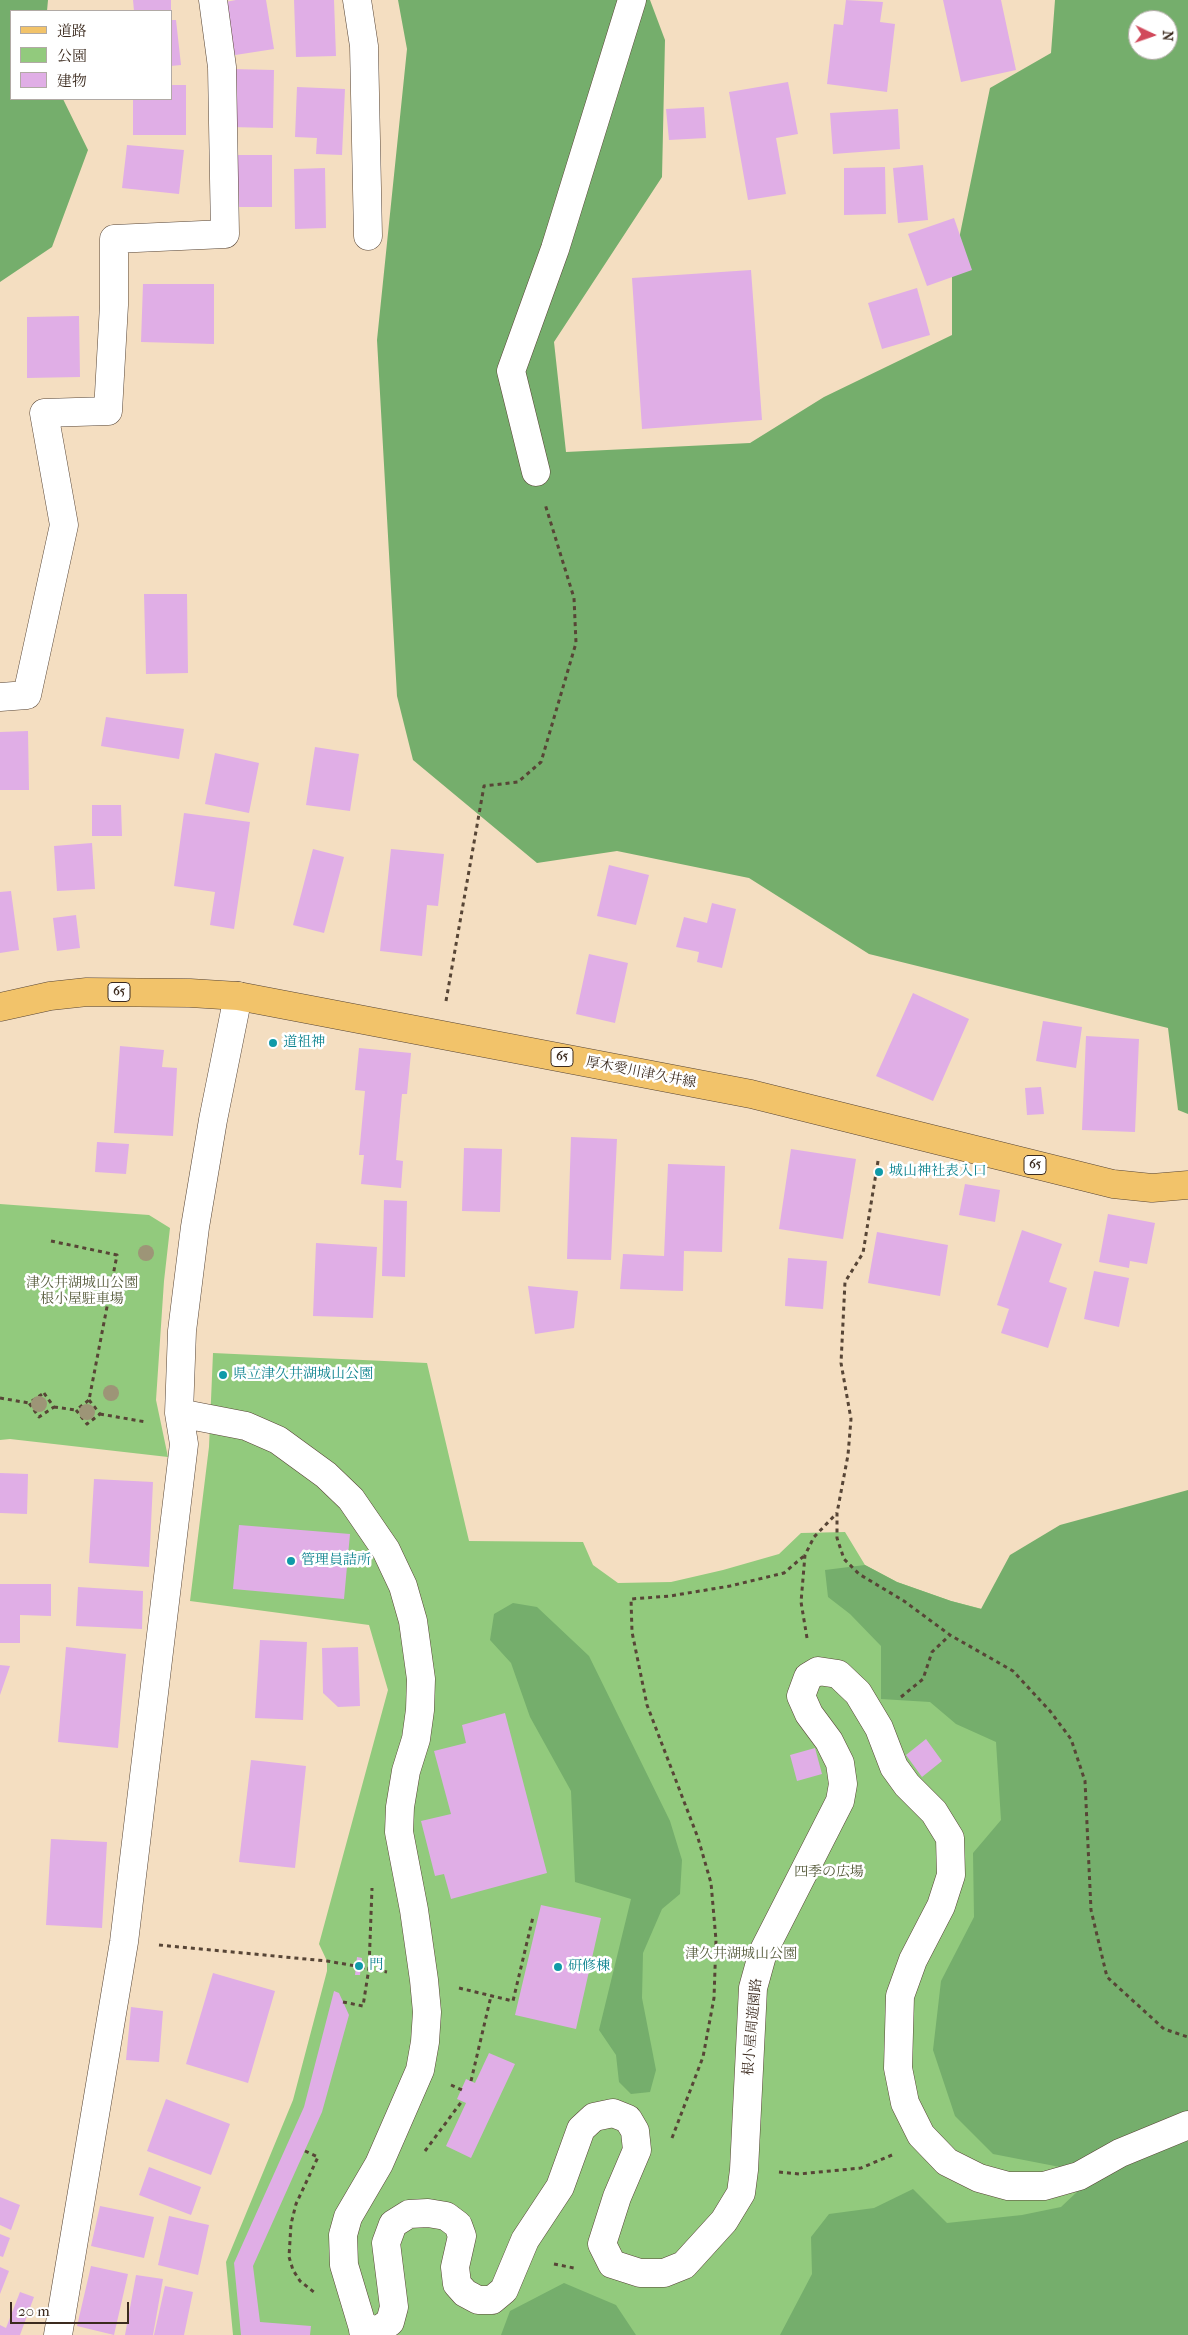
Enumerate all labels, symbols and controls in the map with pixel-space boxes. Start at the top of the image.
legend [10,10,172,100]
north arrow [1128,10,1178,60]
text: 道路 [57,22,87,40]
text: N [1159,30,1176,42]
text: 公園 [57,47,87,65]
text: 建物 [57,72,87,90]
road number: 65 [108,982,130,1002]
place label: 道祖神 [283,1035,325,1051]
marker: 道祖神 [267,1037,279,1049]
road number: 65 [551,1048,573,1066]
street label: 厚木愛川津久井線 [584,1054,698,1092]
road number: 65 [1024,1156,1046,1174]
place label: 城山神社表入口 [889,1164,987,1180]
marker: 城山神社表入口 [873,1166,885,1178]
park label: 津久井湖城山公園 根小屋駐車場 [26,1276,138,1308]
place label: 県立津久井湖城山公園 [233,1367,373,1383]
marker: 県立津久井湖城山公園 [217,1369,229,1381]
place label: 管理員詰所 [301,1553,371,1569]
marker: 管理員詰所 [285,1555,297,1567]
park label: 四季の広場 [794,1865,864,1881]
park label: 津久井湖城山公園 [685,1947,797,1963]
place label: 門 [369,1958,383,1974]
place label: 研修棟 [568,1959,610,1975]
marker: 門 [353,1960,365,1972]
marker: 研修棟 [552,1961,564,1973]
street label: 根小屋周遊園路 [740,1977,766,2077]
scale bar [12,2292,131,2324]
text: 20 m [18,2302,50,2320]

